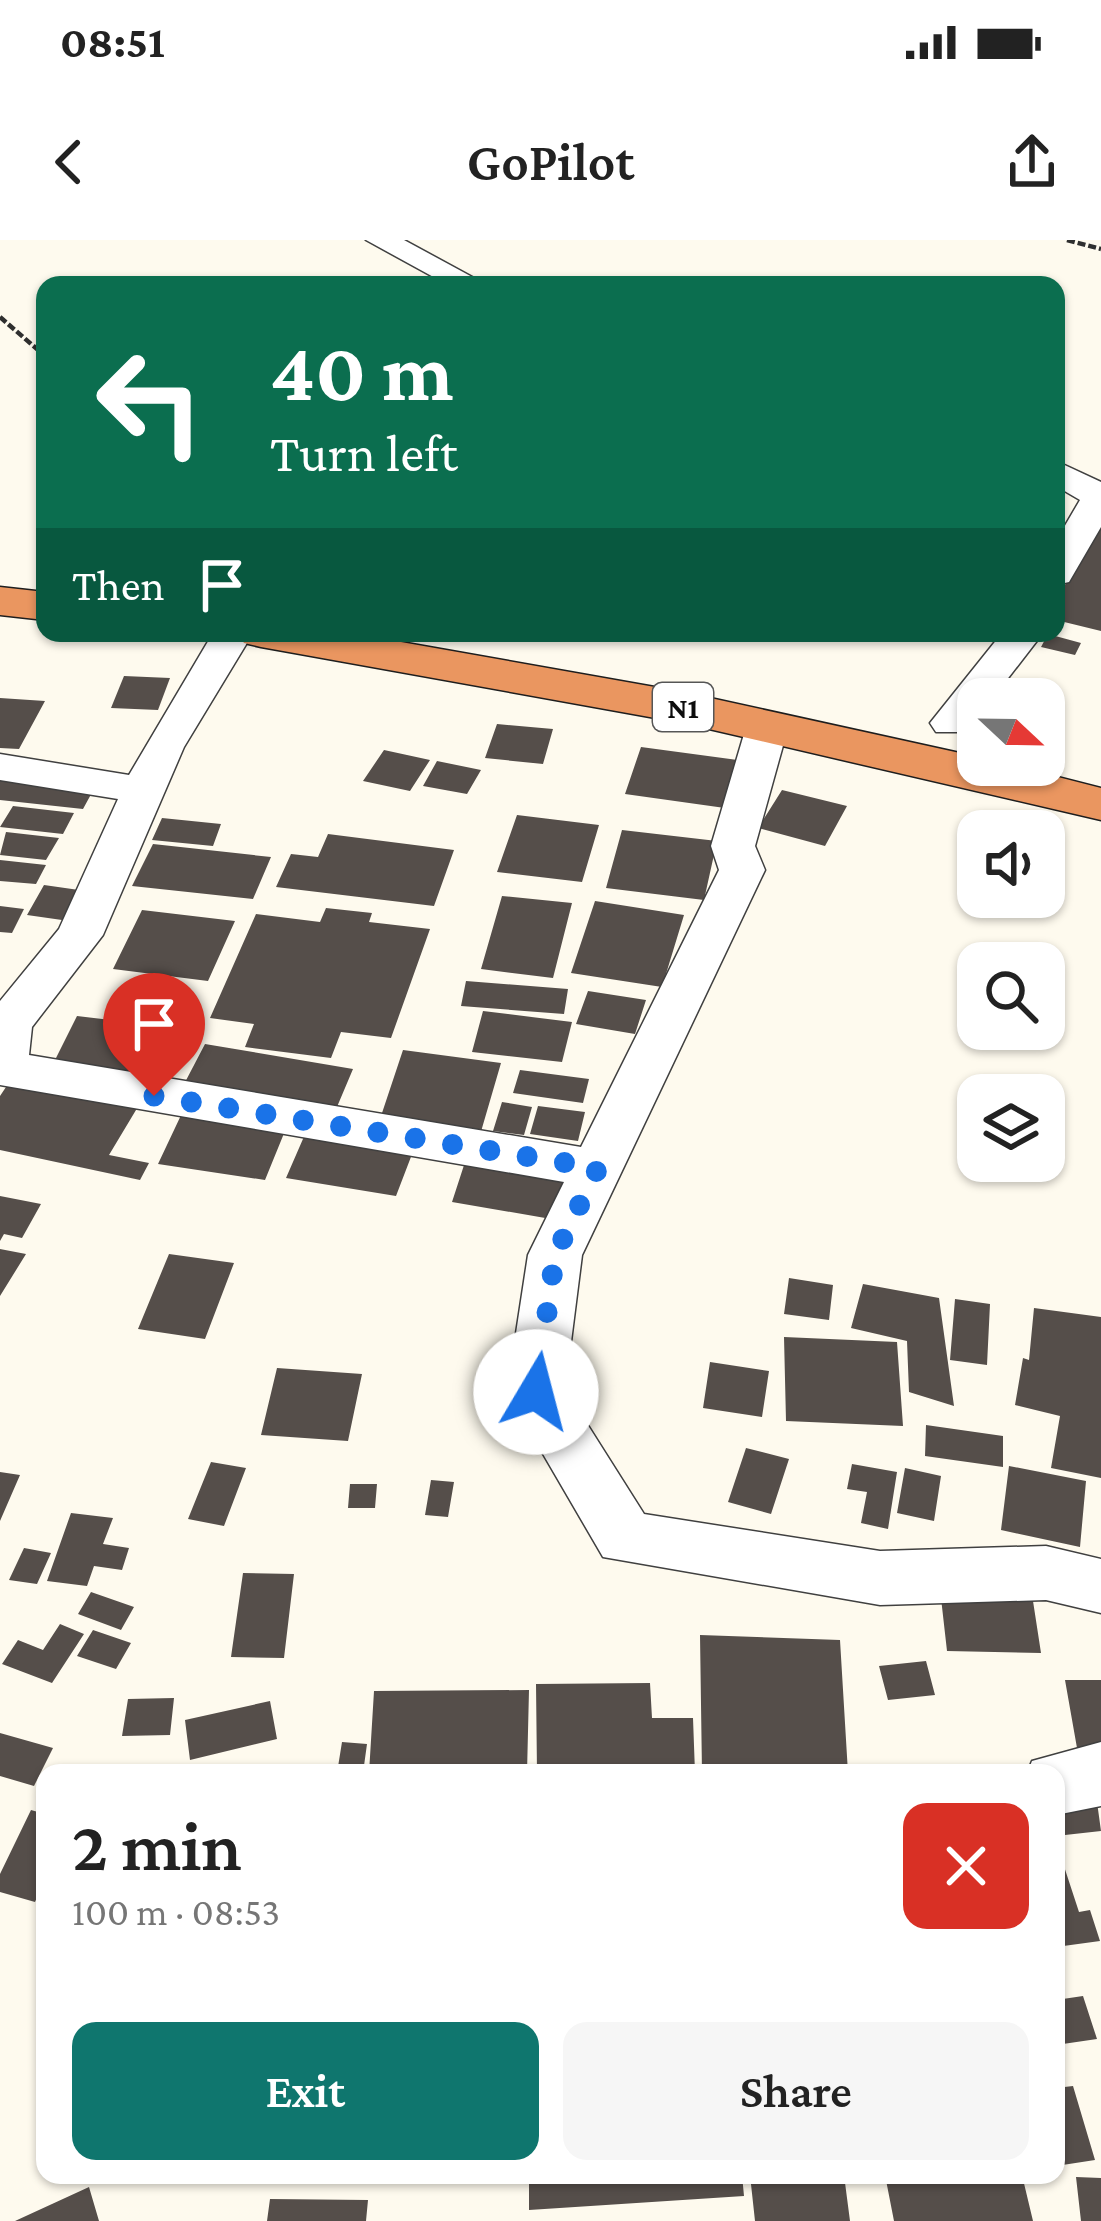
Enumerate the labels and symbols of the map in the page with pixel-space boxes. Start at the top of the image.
north arrow [957,678,1065,786]
road number: N1 [653,683,713,731]
pin [103,973,205,1096]
position arrow [473,1329,599,1455]

